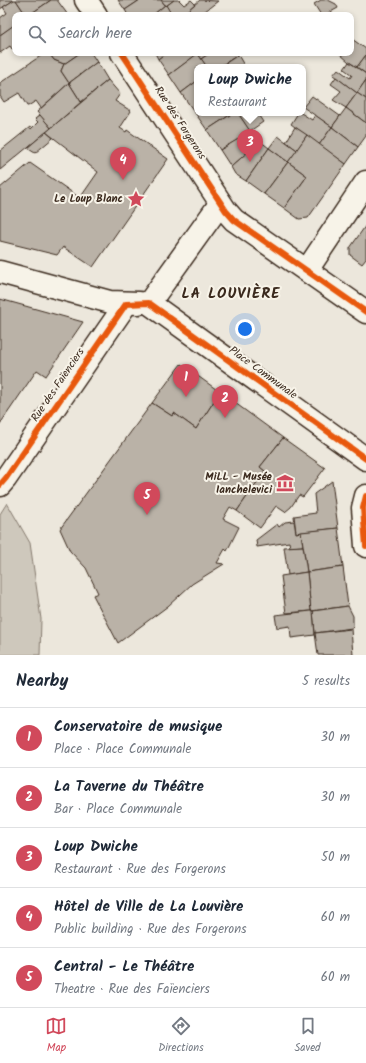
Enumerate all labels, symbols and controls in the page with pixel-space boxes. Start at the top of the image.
search box [12,12,354,56]
text: Search here [58,22,132,46]
icon: search [26,23,48,45]
popup [194,64,306,116]
text: Loup Dwiche [208,68,292,92]
street label: Rue des Forgerons [149,83,211,164]
text: Restaurant [208,92,267,113]
pin: 3 [237,129,263,162]
pin: 4 [110,147,136,180]
place icon: Le Loup Blanc [126,189,146,209]
place label: Le Loup Blanc [54,190,123,208]
district label: LA LOUVIÈRE [182,282,280,306]
your location [235,319,255,339]
street label: Place Communale [225,342,301,404]
street label: Rue des Faïenciers [27,344,90,426]
pin: 1 [173,364,199,397]
pin: 2 [212,385,238,418]
place label: MiLL - Musée Ianchelevici [205,468,273,499]
museum icon: MiLL - Musée Ianchelevici [275,473,295,493]
pin: 5 [134,482,160,515]
text: Nearby [16,668,68,695]
text: 5 results [302,671,350,692]
text: Conservatoire de musique [54,715,222,739]
text: 1 [27,727,31,748]
text: 30 m [321,727,350,748]
text: Place · Place Communale [54,739,191,760]
text: La Taverne du Théâtre [54,775,204,799]
text: 2 [25,787,33,808]
text: 30 m [321,787,350,808]
text: Bar · Place Communale [54,799,182,820]
text: Loup Dwiche [54,835,138,859]
text: 3 [25,847,33,868]
text: 50 m [321,847,350,868]
text: Restaurant · Rue des Forgerons [54,859,226,880]
text: Hôtel de Ville de La Louvière [54,895,243,919]
text: 4 [25,907,33,928]
text: 60 m [321,907,350,928]
text: Public building · Rue des Forgerons [54,919,247,940]
text: Central - Le Théâtre [54,955,194,979]
text: 5 [26,967,32,988]
text: 60 m [321,967,350,988]
text: Theatre · Rue des Faïenciers [54,979,210,1000]
tab: Map [45,1015,67,1057]
tab: Directions [158,1015,204,1057]
tab: Saved [295,1015,321,1057]

